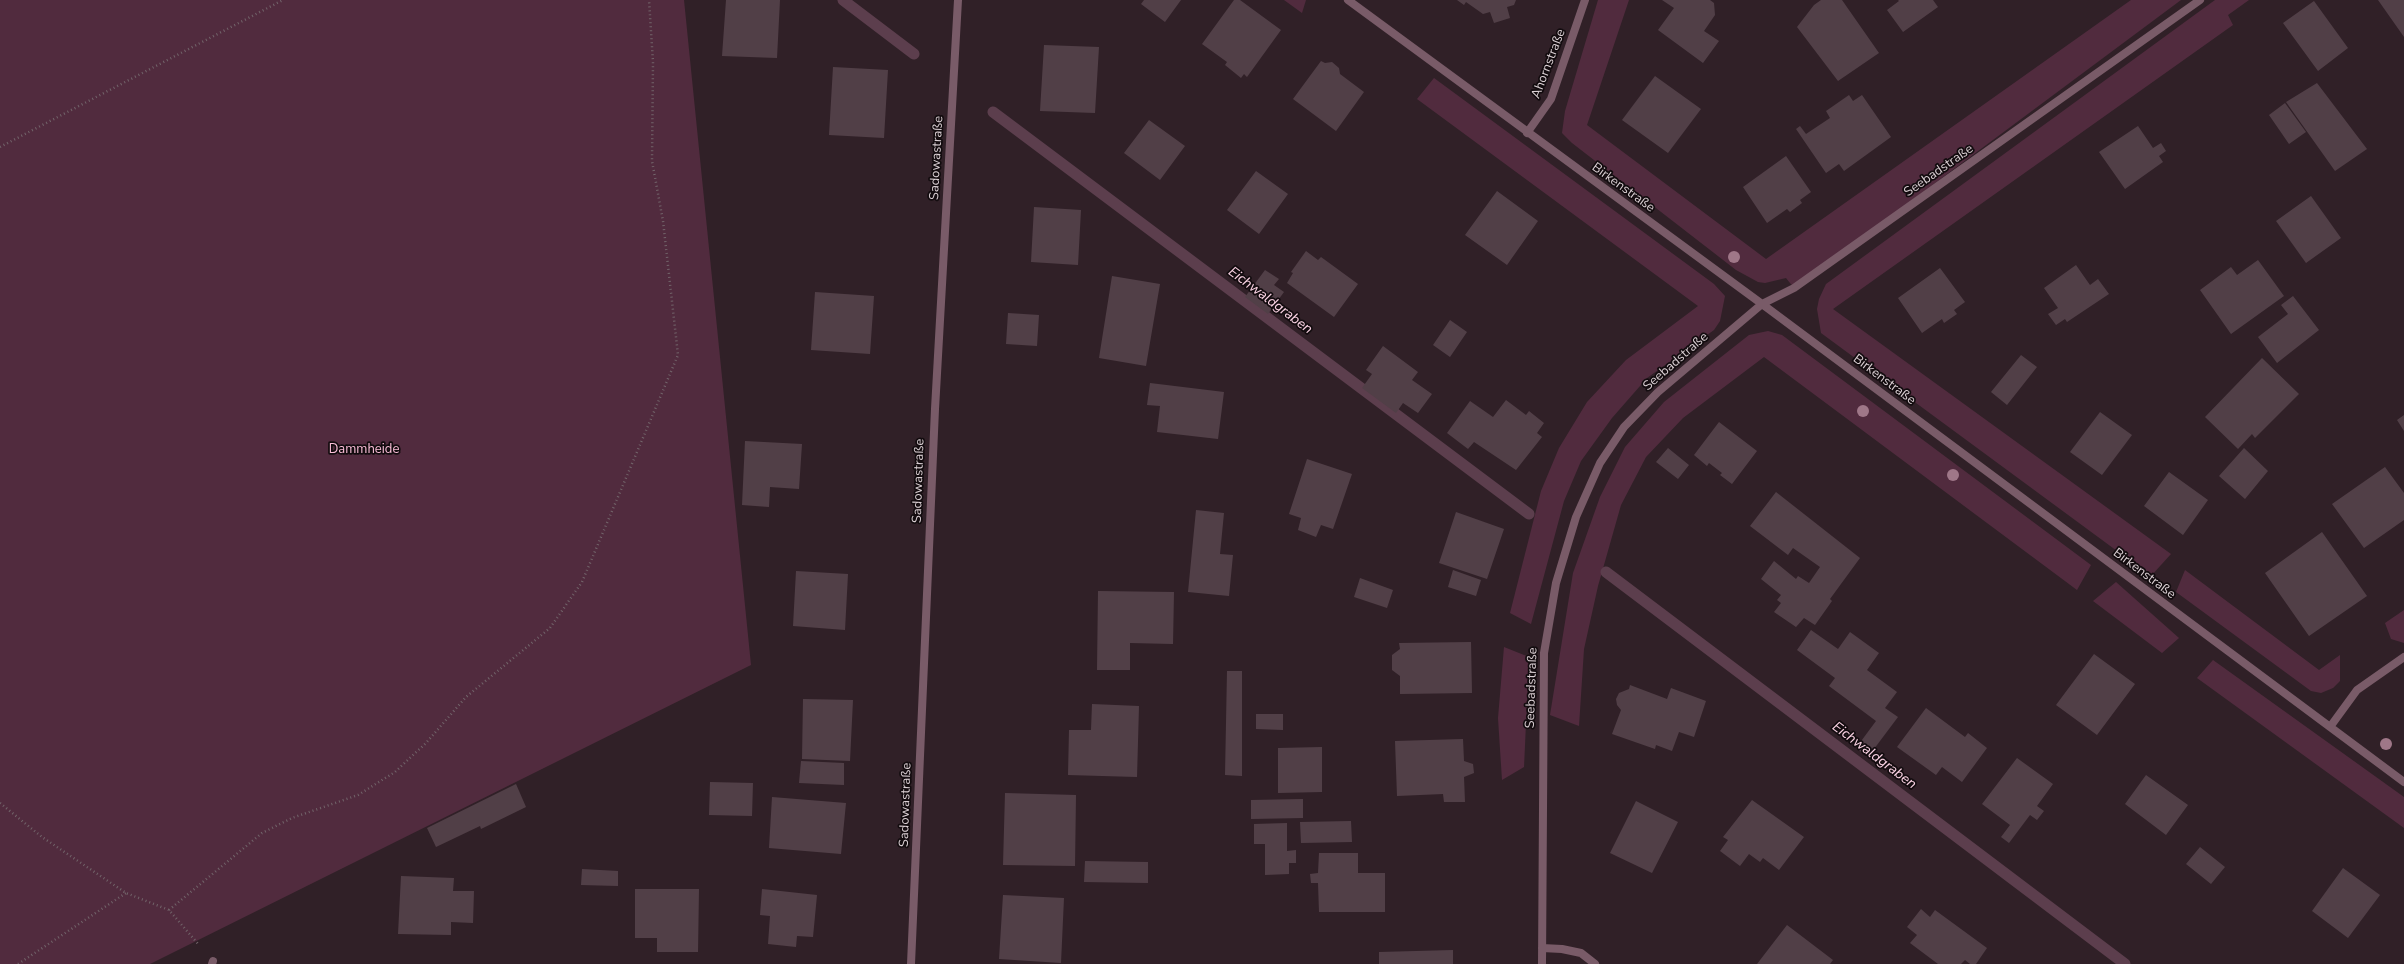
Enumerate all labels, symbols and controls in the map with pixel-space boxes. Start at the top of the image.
street label: Ahornstraße [1529,27,1569,101]
street label: Sadowastraße [927,115,947,201]
street label: Seebadstraße [1901,141,1977,201]
street label: Birkenstraße [1588,160,1658,216]
water label: Eichwaldgraben [1225,264,1315,338]
street label: Seebadstraße [1640,330,1712,394]
street label: Birkenstraße [1850,351,1918,409]
street label: Sadowastraße [910,439,928,523]
park label: Dammheide [329,442,399,458]
street label: Birkenstraße [2110,545,2178,603]
street label: Seebadstraße [1523,647,1541,729]
water label: Eichwaldgraben [1829,719,1919,793]
street label: Sadowastraße [897,763,915,847]

